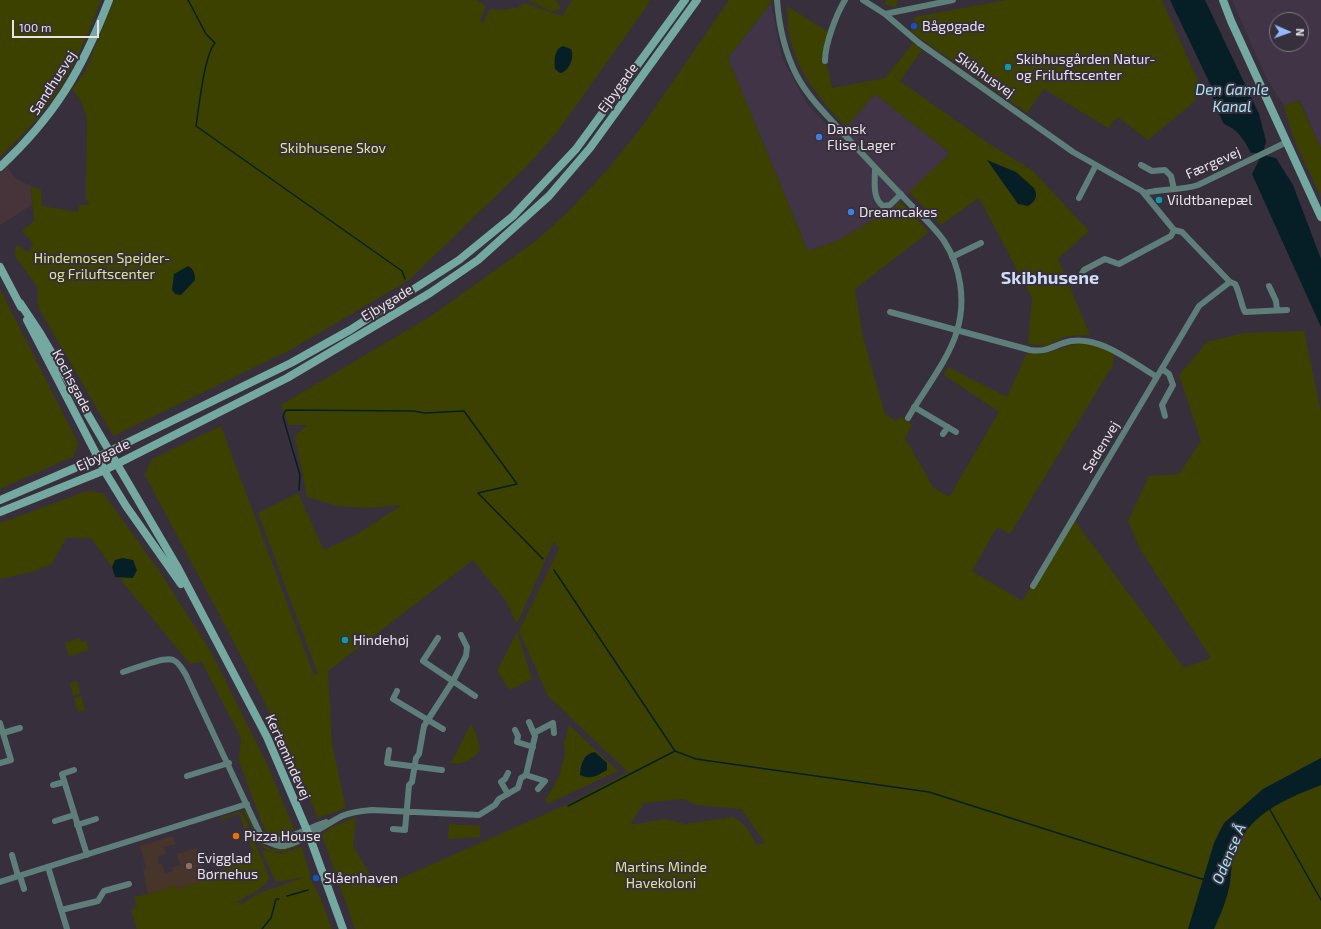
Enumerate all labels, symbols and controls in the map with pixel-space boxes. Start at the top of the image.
scale bar [14,12,101,38]
north arrow [1269,12,1309,52]
place label: Bågøgade [922,18,985,34]
text: 100 m [19,20,51,34]
marker: Bågøgade [909,21,919,31]
text: N [1294,28,1307,37]
street label: Sandhusvej [26,48,80,118]
street label: Skibhusvej [952,49,1018,101]
place label: Skibhusgården Natur- og Friluftscenter [1016,51,1155,84]
street label: Ejbygade [594,60,642,116]
marker: Skibhusgården Natur- og Friluftscenter [1003,62,1013,72]
water label: Den Gamle Kanal [1195,81,1269,116]
place label: Dansk Flise Lager [827,121,896,154]
marker: Dansk Flise Lager [814,132,824,142]
park label: Skibhusene Skov [280,140,386,156]
street label: Færgevej [1183,143,1243,183]
place label: Vildtbanepæl [1167,192,1252,208]
marker: Vildtbanepæl [1154,195,1164,205]
place label: Dreamcakes [859,204,937,220]
marker: Dreamcakes [846,207,856,217]
park label: Hindemosen Spejder- og Friluftscenter [34,250,170,282]
district label: Skibhusene [1001,267,1099,289]
street label: Ejbygade [358,281,416,325]
street label: Kochsgade [48,347,96,415]
street label: Sedenvej [1079,418,1123,476]
street label: Ejbygade [73,435,133,475]
place label: Hindehøj [353,632,409,648]
marker: Hindehøj [340,635,350,645]
street label: Kertemindevej [262,712,314,802]
water label: Odense Å [1208,821,1250,887]
place label: Pizza House [244,828,321,844]
marker: Pizza House [231,831,241,841]
place label: Evigglad Børnehus [197,850,258,882]
park label: Martins Minde Havekoloni [615,859,707,892]
marker: Evigglad Børnehus [184,861,194,871]
place label: Slåenhaven [324,870,398,886]
marker: Slåenhaven [311,873,321,883]

